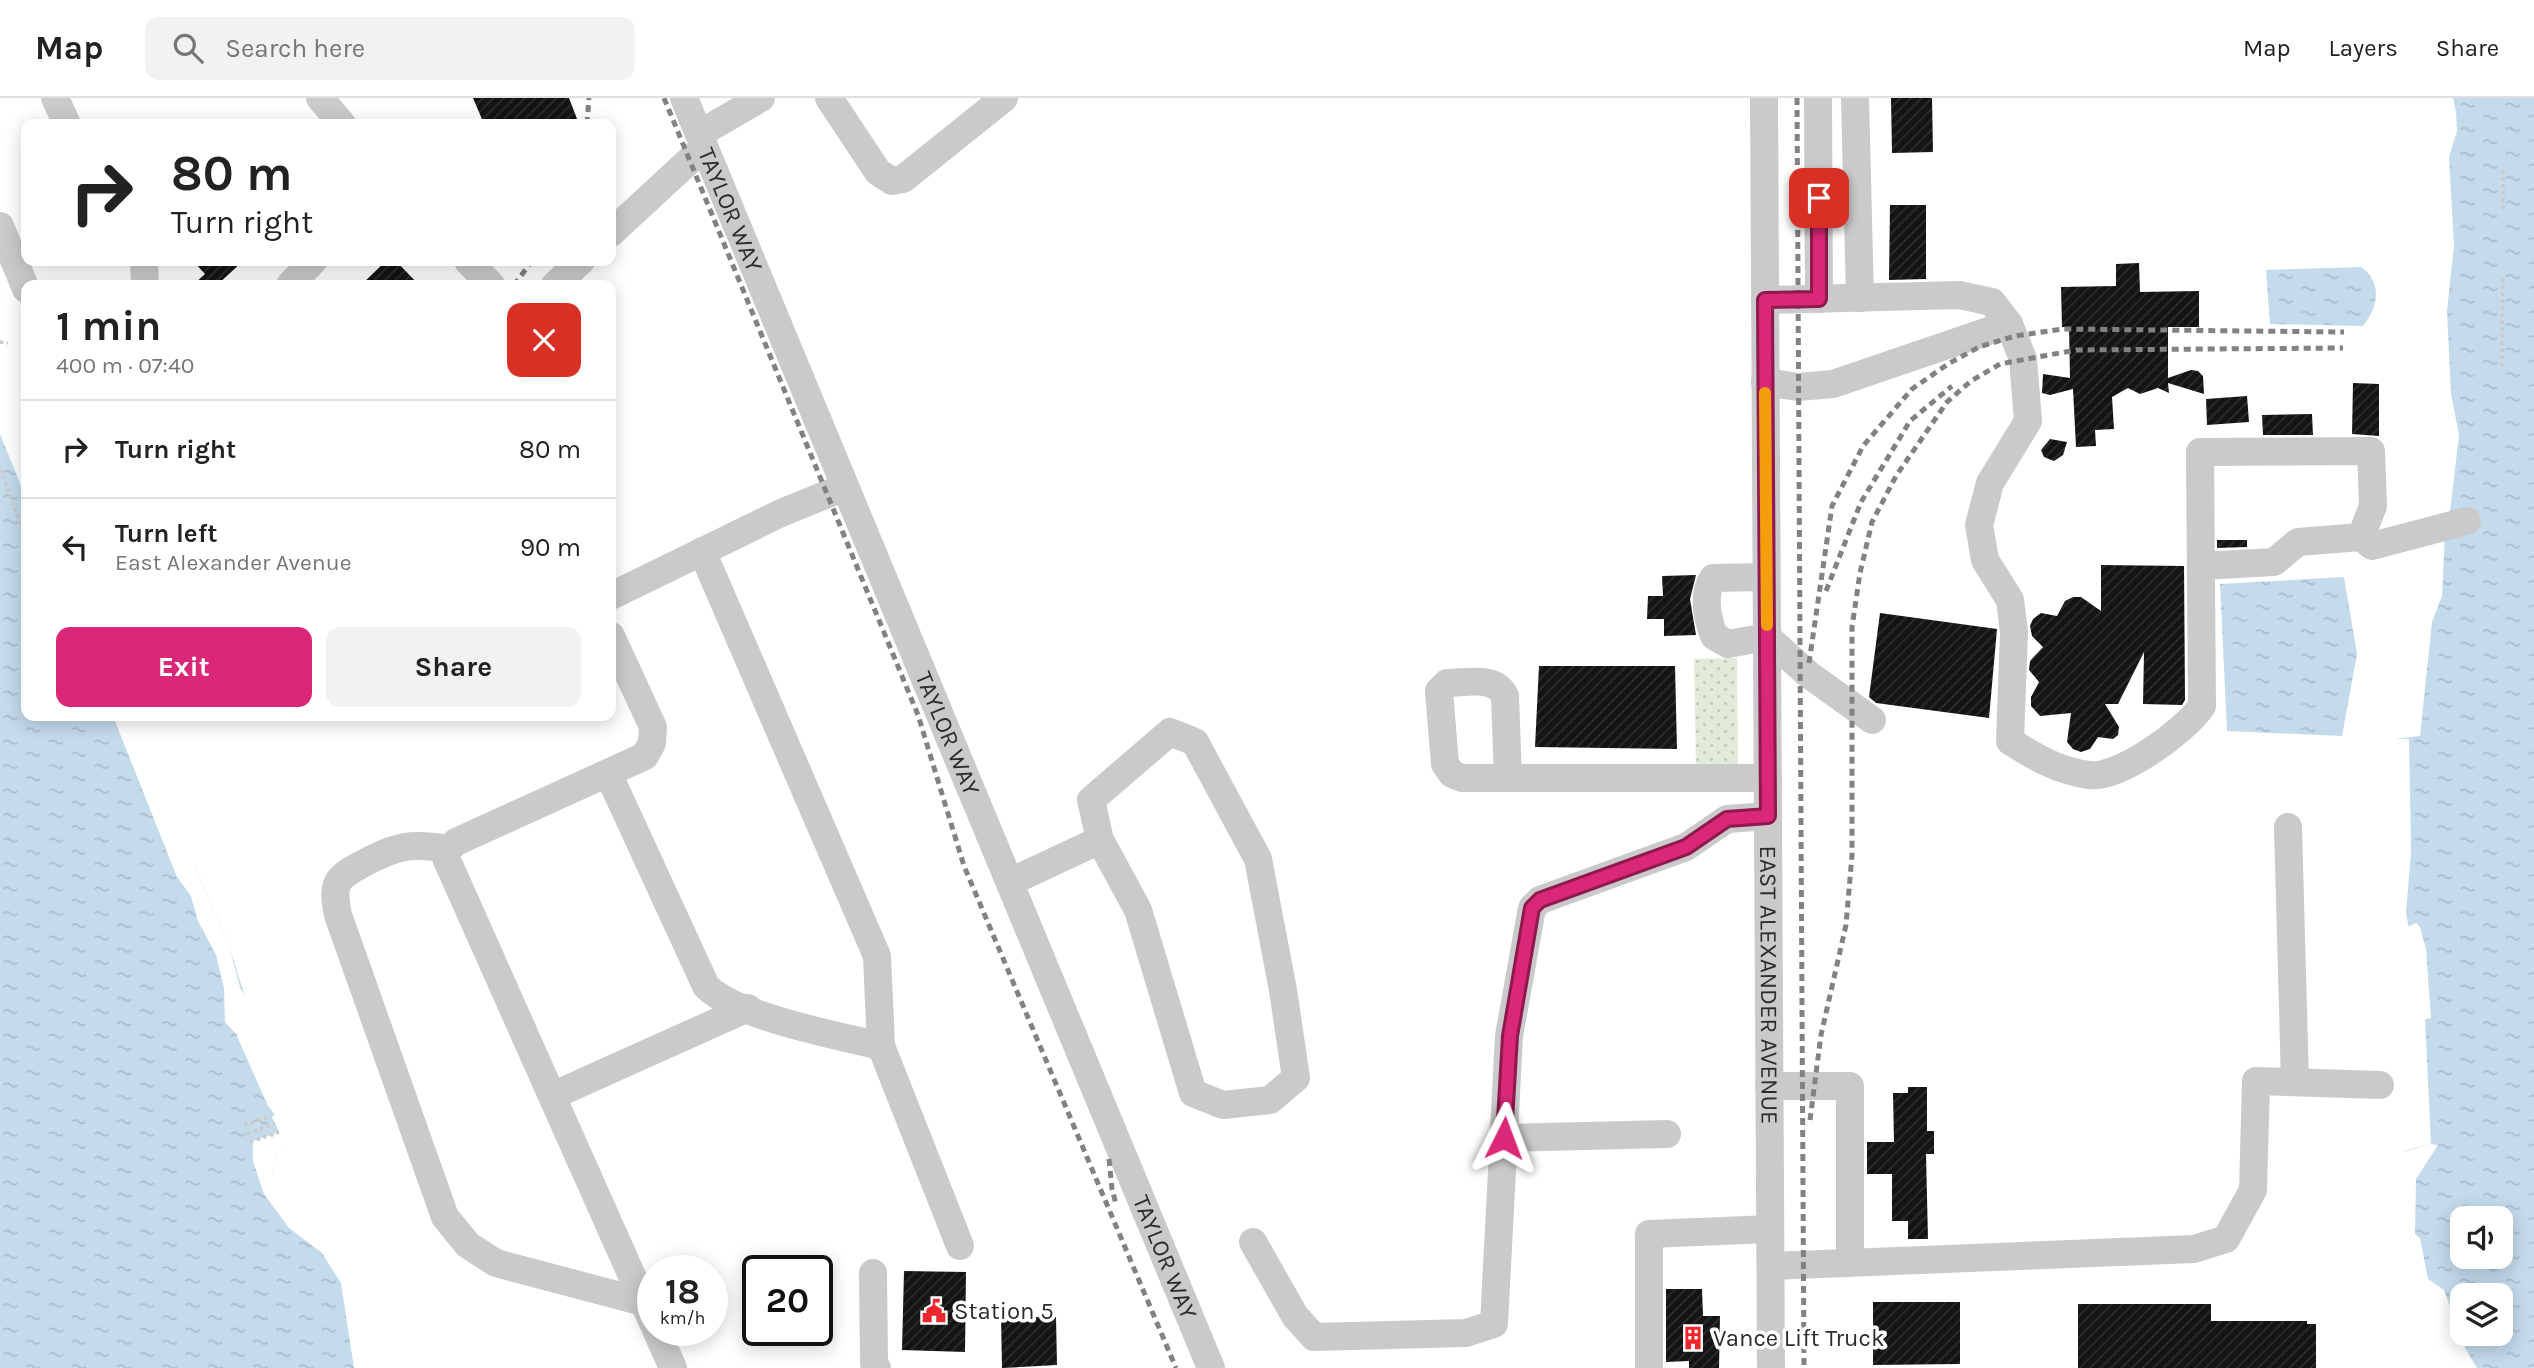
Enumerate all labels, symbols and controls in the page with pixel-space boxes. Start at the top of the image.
search box [145,17,635,80]
text: Map [35,29,103,67]
icon: search [169,29,207,67]
text: Search here [225,33,365,64]
text: Map [2243,34,2291,62]
text: Layers [2329,34,2398,62]
text: Share [2436,34,2499,62]
street label: TAYLOR WAY [692,144,769,276]
text: 80 m [171,145,293,202]
icon: right [56,147,147,238]
pin [1789,168,1849,228]
icon: arrive [1800,179,1838,217]
text: Turn right [171,204,313,241]
text: 1 min [56,301,161,351]
button: close [507,303,581,377]
text: 400 m · 07:40 [56,352,194,379]
icon: right [56,430,94,468]
text: Turn right [115,434,236,465]
text: 80 m [519,434,581,465]
text: Turn left [115,518,217,549]
icon: left [56,528,94,566]
text: 90 m [520,532,581,563]
text: East Alexander Avenue [115,549,351,576]
button: Exit [56,627,312,707]
button: Share [326,627,581,707]
street label: TAYLOR WAY [910,667,986,800]
street label: EAST ALEXANDER AVENUE [1754,845,1784,1125]
position arrow [1467,1101,1541,1175]
street label: TAYLOR WAY [1127,1191,1203,1323]
map controls [2450,1206,2513,1346]
button: sound [2450,1206,2513,1269]
speed limit sign: 20 [742,1255,833,1346]
text: 18 [665,1271,700,1312]
button: layers [2450,1283,2513,1346]
public building icon: Station 5 [920,1297,948,1325]
place label: Station 5 [954,1297,1054,1325]
text: km/h [660,1307,705,1329]
building icon: Vance Lift Truck [1679,1324,1707,1352]
place label: Vance Lift Truck [1713,1324,1885,1352]

